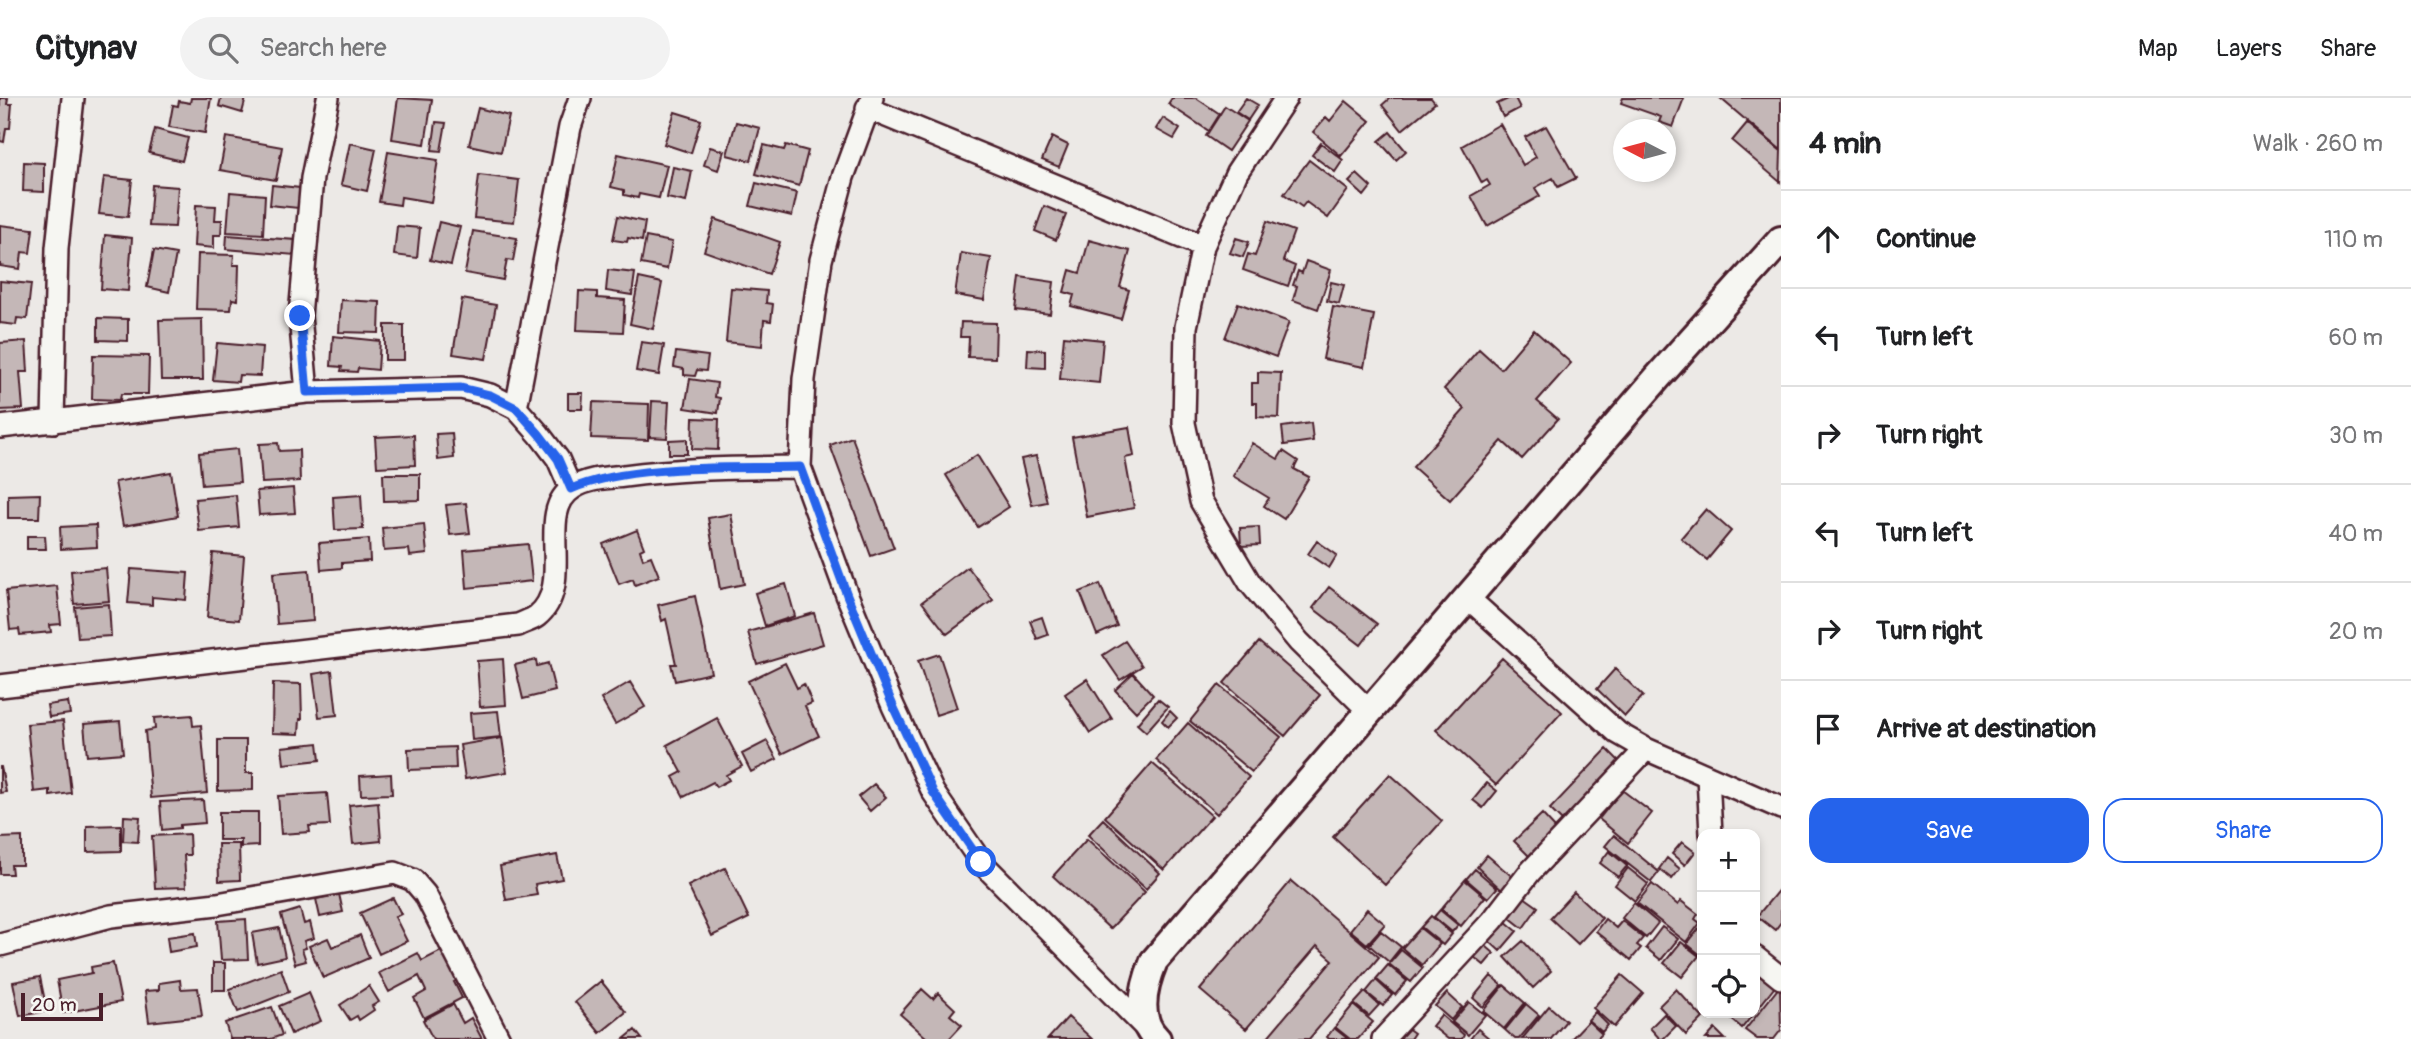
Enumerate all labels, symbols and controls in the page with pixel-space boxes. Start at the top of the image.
search box [180,17,670,80]
text: Citynav [35,28,138,69]
icon: search [204,29,242,67]
text: Search here [260,32,386,64]
text: Map [2138,34,2178,63]
text: Layers [2216,34,2282,63]
text: Share [2320,34,2376,63]
north arrow [1613,119,1676,182]
text: 4 min [1809,125,1882,162]
text: Walk · 260 m [2253,129,2383,158]
icon: ahead [1809,220,1847,258]
text: Continue [1876,223,1976,255]
text: 110 m [2324,225,2383,254]
route end [284,300,315,331]
icon: left [1809,318,1847,356]
text: Turn left [1876,321,1972,353]
text: 60 m [2328,323,2383,352]
icon: right [1809,416,1847,454]
text: Turn right [1876,419,1982,451]
text: 30 m [2329,421,2383,450]
icon: left [1809,514,1847,552]
text: Turn left [1876,517,1972,549]
text: 40 m [2329,519,2383,548]
icon: right [1809,612,1847,650]
text: Turn right [1876,615,1982,647]
text: 20 m [2329,617,2383,646]
icon: arrive [1809,710,1847,748]
text: Arrive at destination [1876,713,2096,745]
button: Save [1809,798,2089,863]
button: Share [2103,798,2383,863]
map controls [1697,829,1760,1018]
button: + [1697,829,1760,892]
route start [965,846,996,877]
button: − [1697,892,1760,955]
button: locate [1697,955,1760,1018]
scale bar [21,990,103,1022]
text: 20 m [32,993,77,1017]

